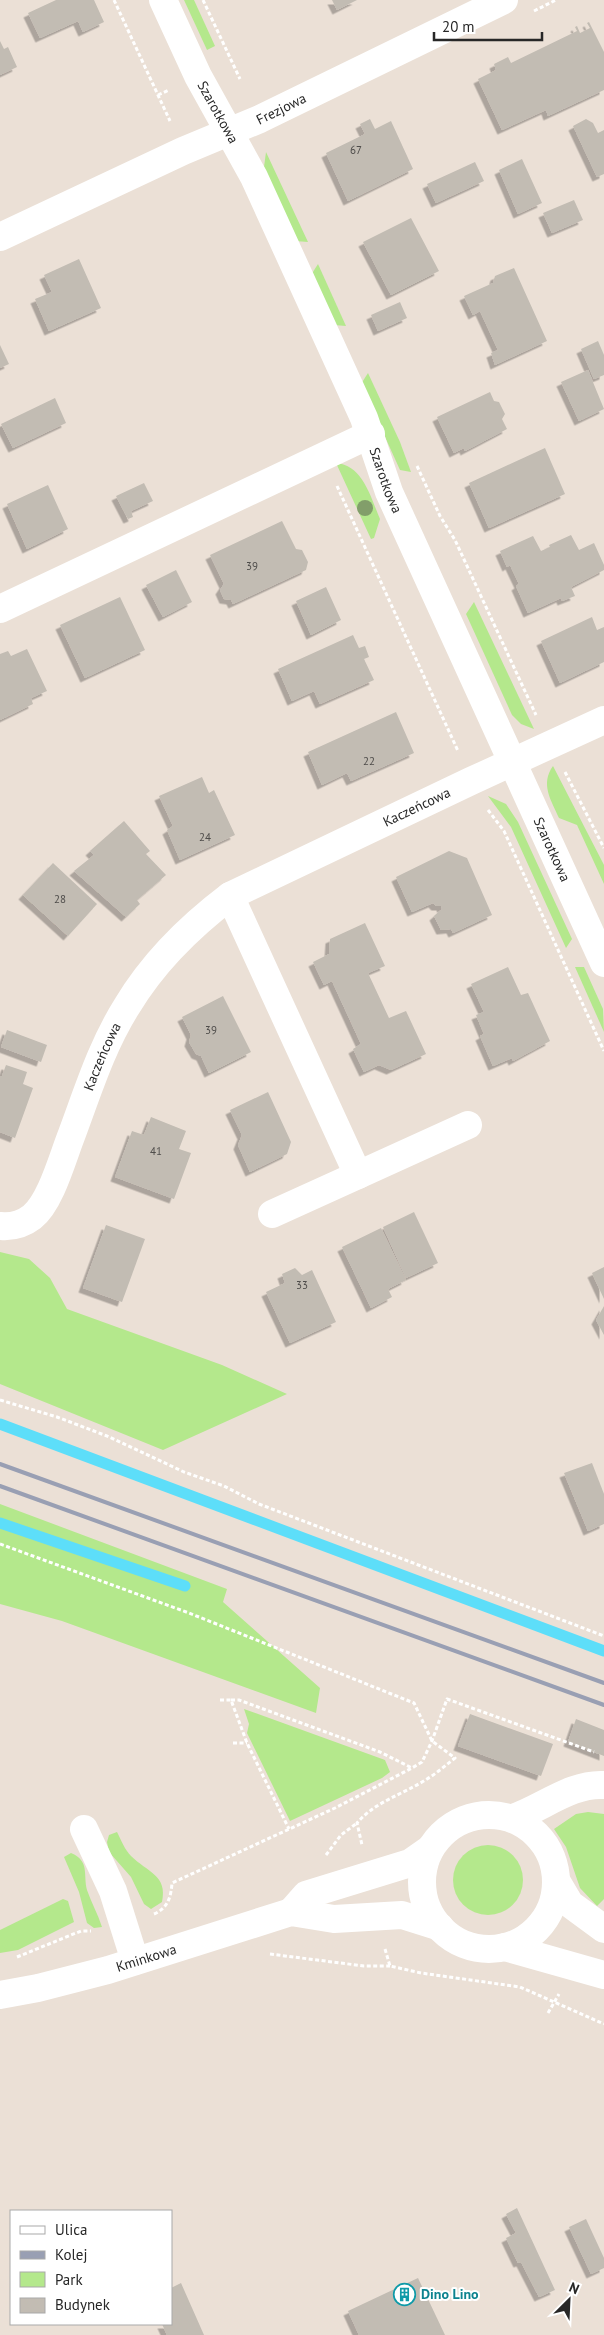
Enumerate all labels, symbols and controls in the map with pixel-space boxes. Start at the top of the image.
scale bar [434,10,542,42]
text: 20 m [442,17,475,36]
street label: Szarotkowa [193,78,243,147]
street label: Frezjowa [253,89,309,129]
house number: 67 [350,143,362,157]
street label: Szarotkowa [366,445,406,516]
house number: 39 [246,559,258,573]
house number: 22 [363,754,375,768]
street label: Kaczeńcowa [380,783,453,831]
street label: Szarotkowa [530,814,575,884]
house number: 24 [199,830,211,844]
house number: 28 [54,892,66,906]
street label: Kaczeńcowa [79,1019,125,1093]
house number: 39 [205,1023,217,1037]
house number: 41 [150,1144,162,1158]
house number: 33 [296,1278,308,1292]
street label: Kminkowa [114,1940,179,1976]
legend [10,2210,172,2325]
text: Ulica [55,2220,87,2239]
text: Kolej [55,2245,87,2264]
text: Park [55,2270,83,2289]
north arrow [544,2275,594,2325]
text: N [566,2278,582,2298]
building icon: Dino Lino [393,2282,417,2306]
place label: Dino Lino [421,2285,479,2303]
text: Budynek [55,2295,111,2314]

